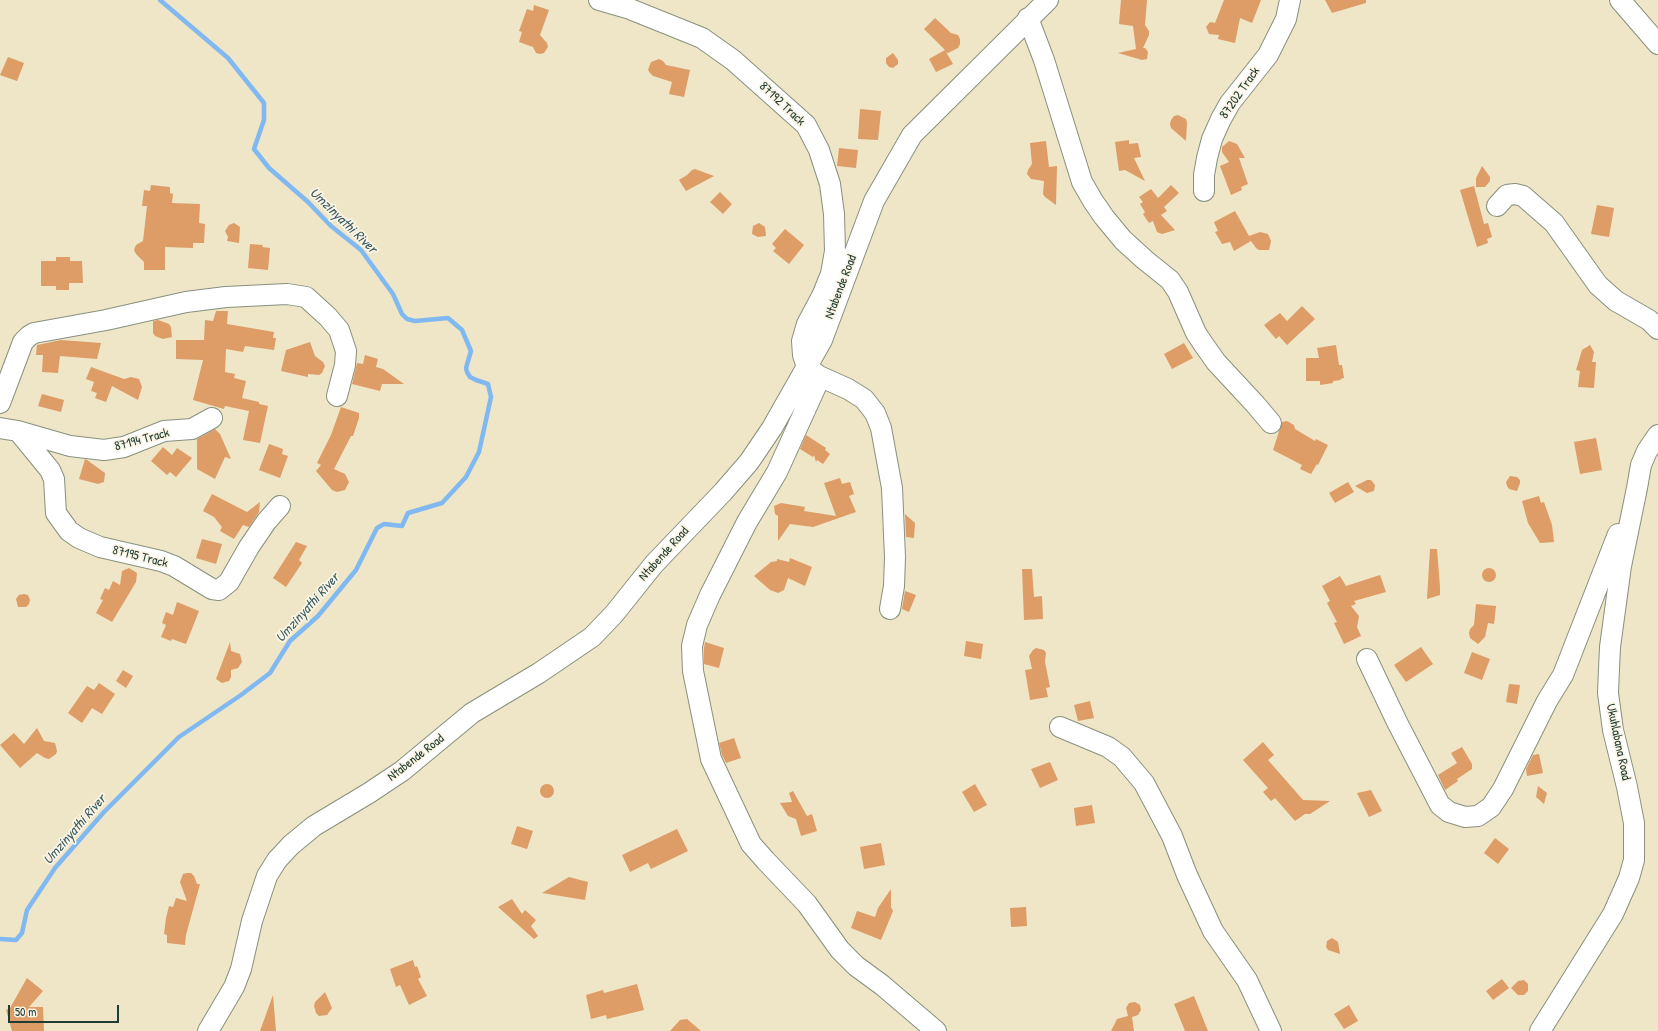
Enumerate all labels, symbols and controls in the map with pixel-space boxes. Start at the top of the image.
street label: 87202 Track [1216,64,1264,122]
street label: 87192 Track [756,79,808,129]
water label: Umzinyathi River [306,185,380,257]
street label: Ntabende Road [822,253,860,321]
street label: 87194 Track [113,425,171,455]
street label: Ntabende Road [636,524,692,584]
street label: 87195 Track [111,543,169,571]
water label: Umzinyathi River [273,570,343,646]
street label: Ukuhlabana Road [1602,702,1634,782]
street label: Ntabende Road [385,731,447,785]
water label: Umzinyathi River [40,792,110,868]
scale bar [10,997,121,1023]
text: 50 m [15,1003,36,1020]

